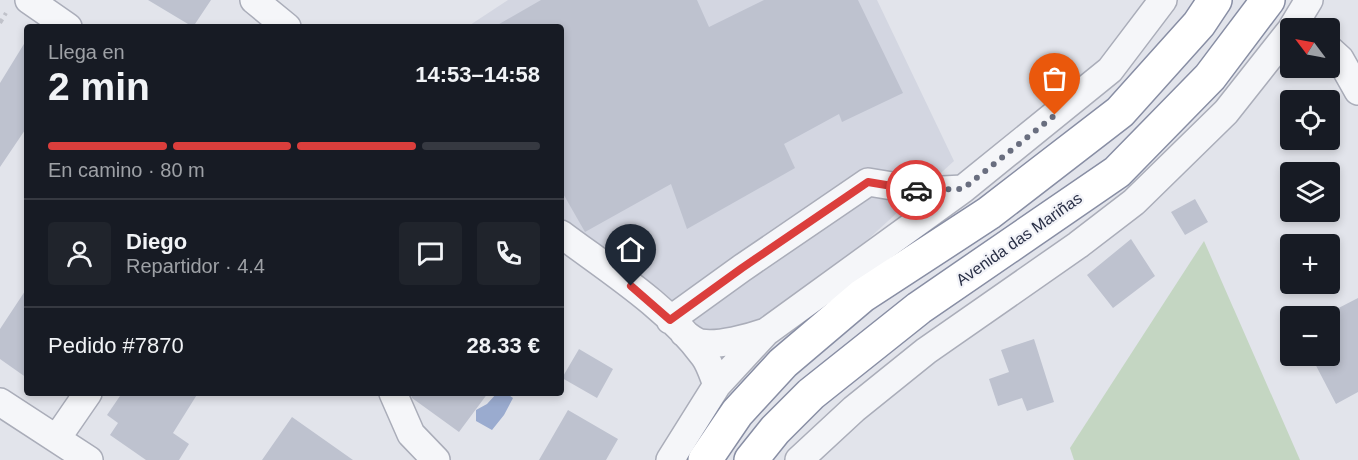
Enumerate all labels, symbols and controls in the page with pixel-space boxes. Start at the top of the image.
north arrow [1280,18,1340,78]
map controls [1280,18,1340,366]
text: Llega en [48,41,125,63]
pin [1029,53,1080,115]
text: 14:53–14:58 [415,62,540,87]
icon: bag [1038,62,1071,95]
text: 2 min [48,65,150,108]
button: locate [1280,90,1340,150]
text: En camino · 80 m [48,159,205,181]
courier [886,160,946,220]
button: layers [1280,162,1340,222]
icon: car [900,174,933,207]
street label: Avenida das Mariñas [953,189,1085,289]
button: person [48,222,111,285]
button: chat [399,222,462,285]
button: phone [477,222,540,285]
pin [605,224,656,286]
text: Diego [126,229,187,254]
icon: home [614,233,647,266]
button: + [1280,234,1340,294]
text: Repartidor · 4.4 [126,255,265,277]
button: − [1280,306,1340,366]
text: Pedido #7870 [48,333,184,358]
text: 28.33 € [467,333,540,358]

